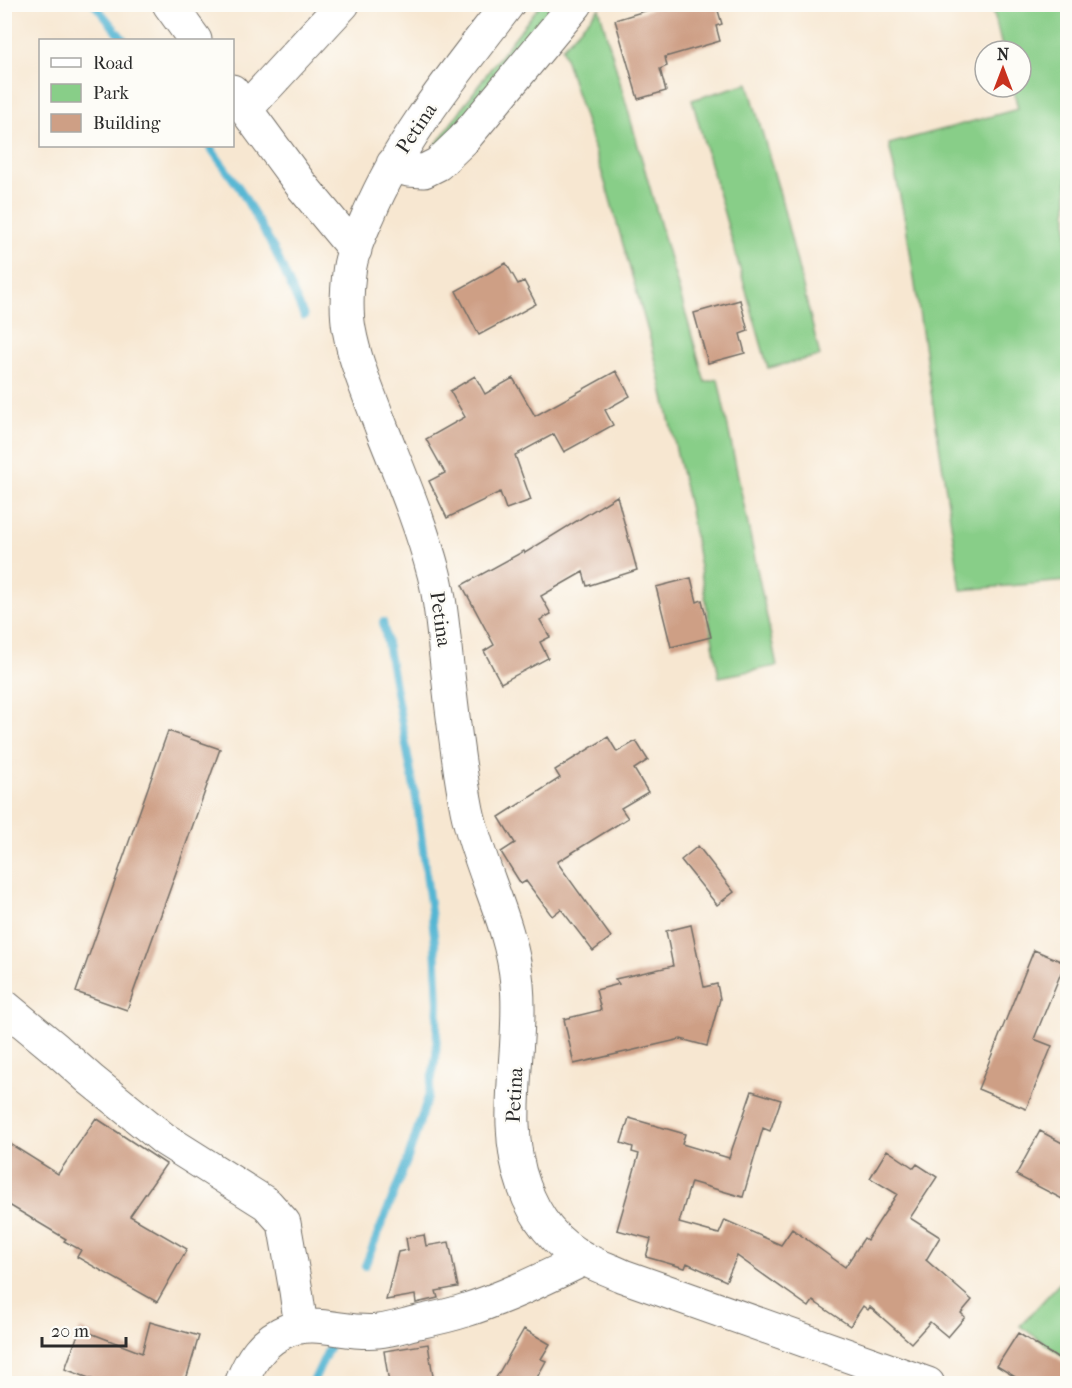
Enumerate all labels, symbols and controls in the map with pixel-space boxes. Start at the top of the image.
legend [39,39,234,147]
north arrow [973,39,1033,99]
text: N [997,45,1010,64]
text: Road [93,53,133,74]
text: Park [93,83,130,104]
street label: Petina [391,98,442,158]
text: Building [93,113,161,134]
street label: Petina [425,590,456,649]
street label: Petina [502,1066,527,1123]
scale bar [42,1310,126,1348]
text: 20 m [51,1321,89,1342]

